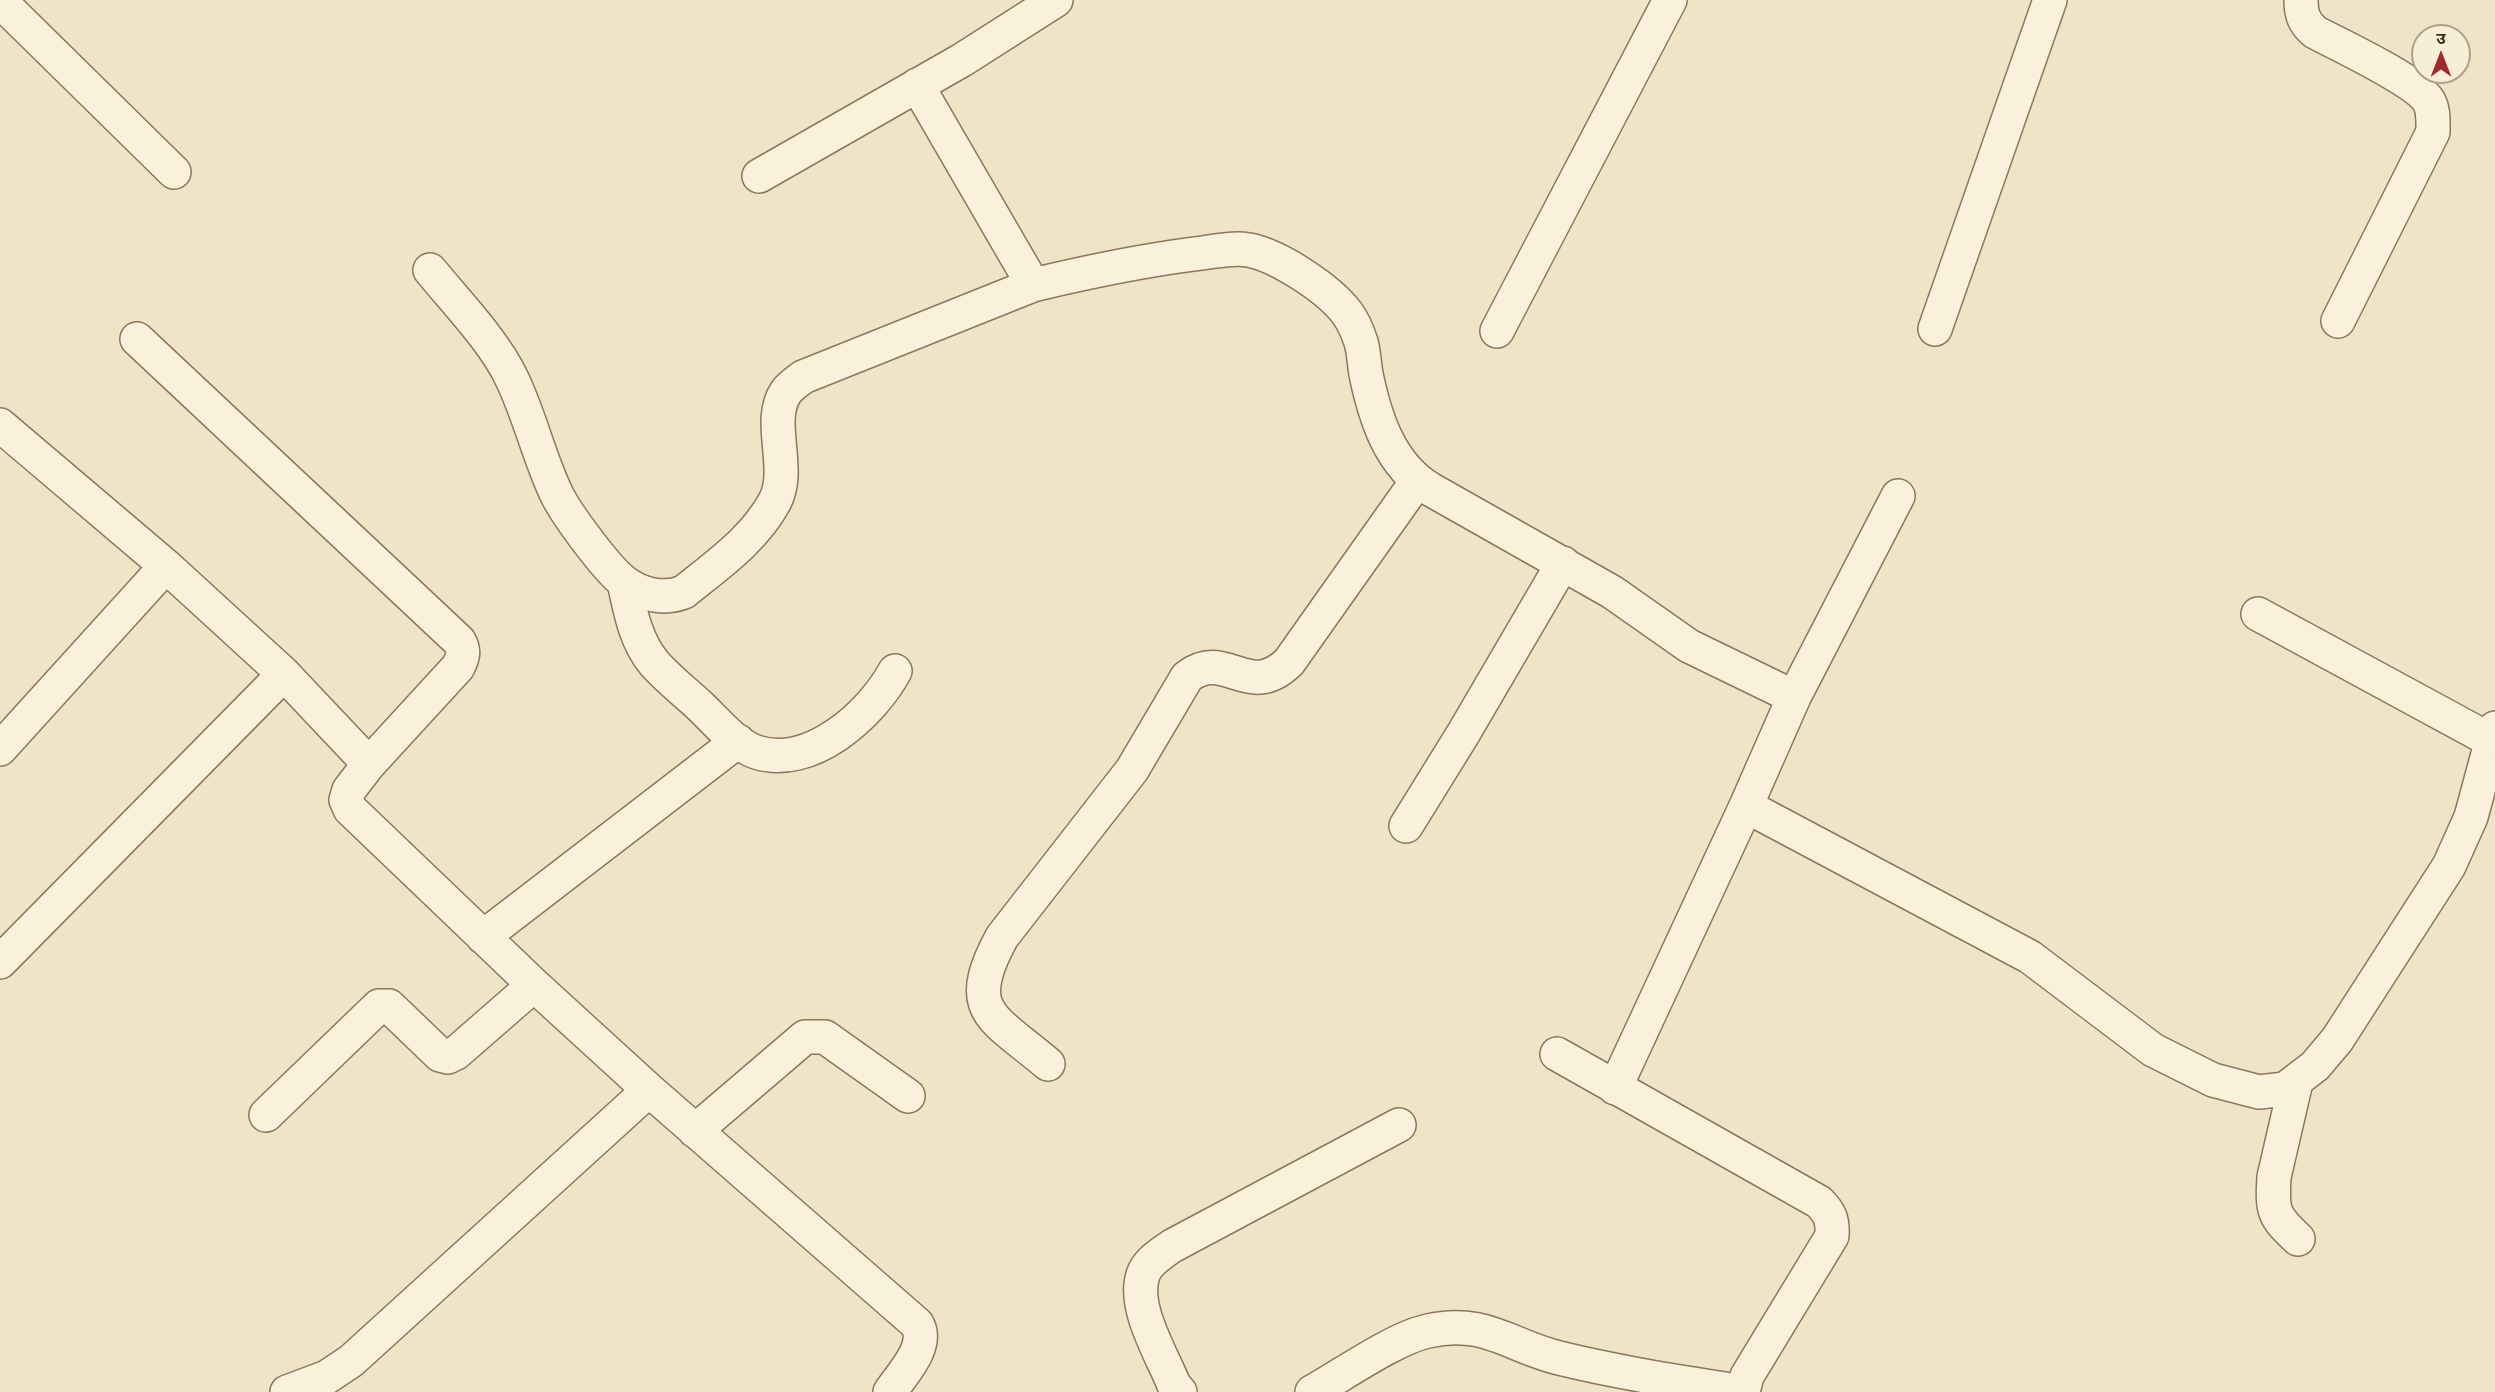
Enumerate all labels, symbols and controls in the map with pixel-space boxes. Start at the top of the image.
north arrow [2411,24,2471,84]
text: उ [2436,28,2446,48]

